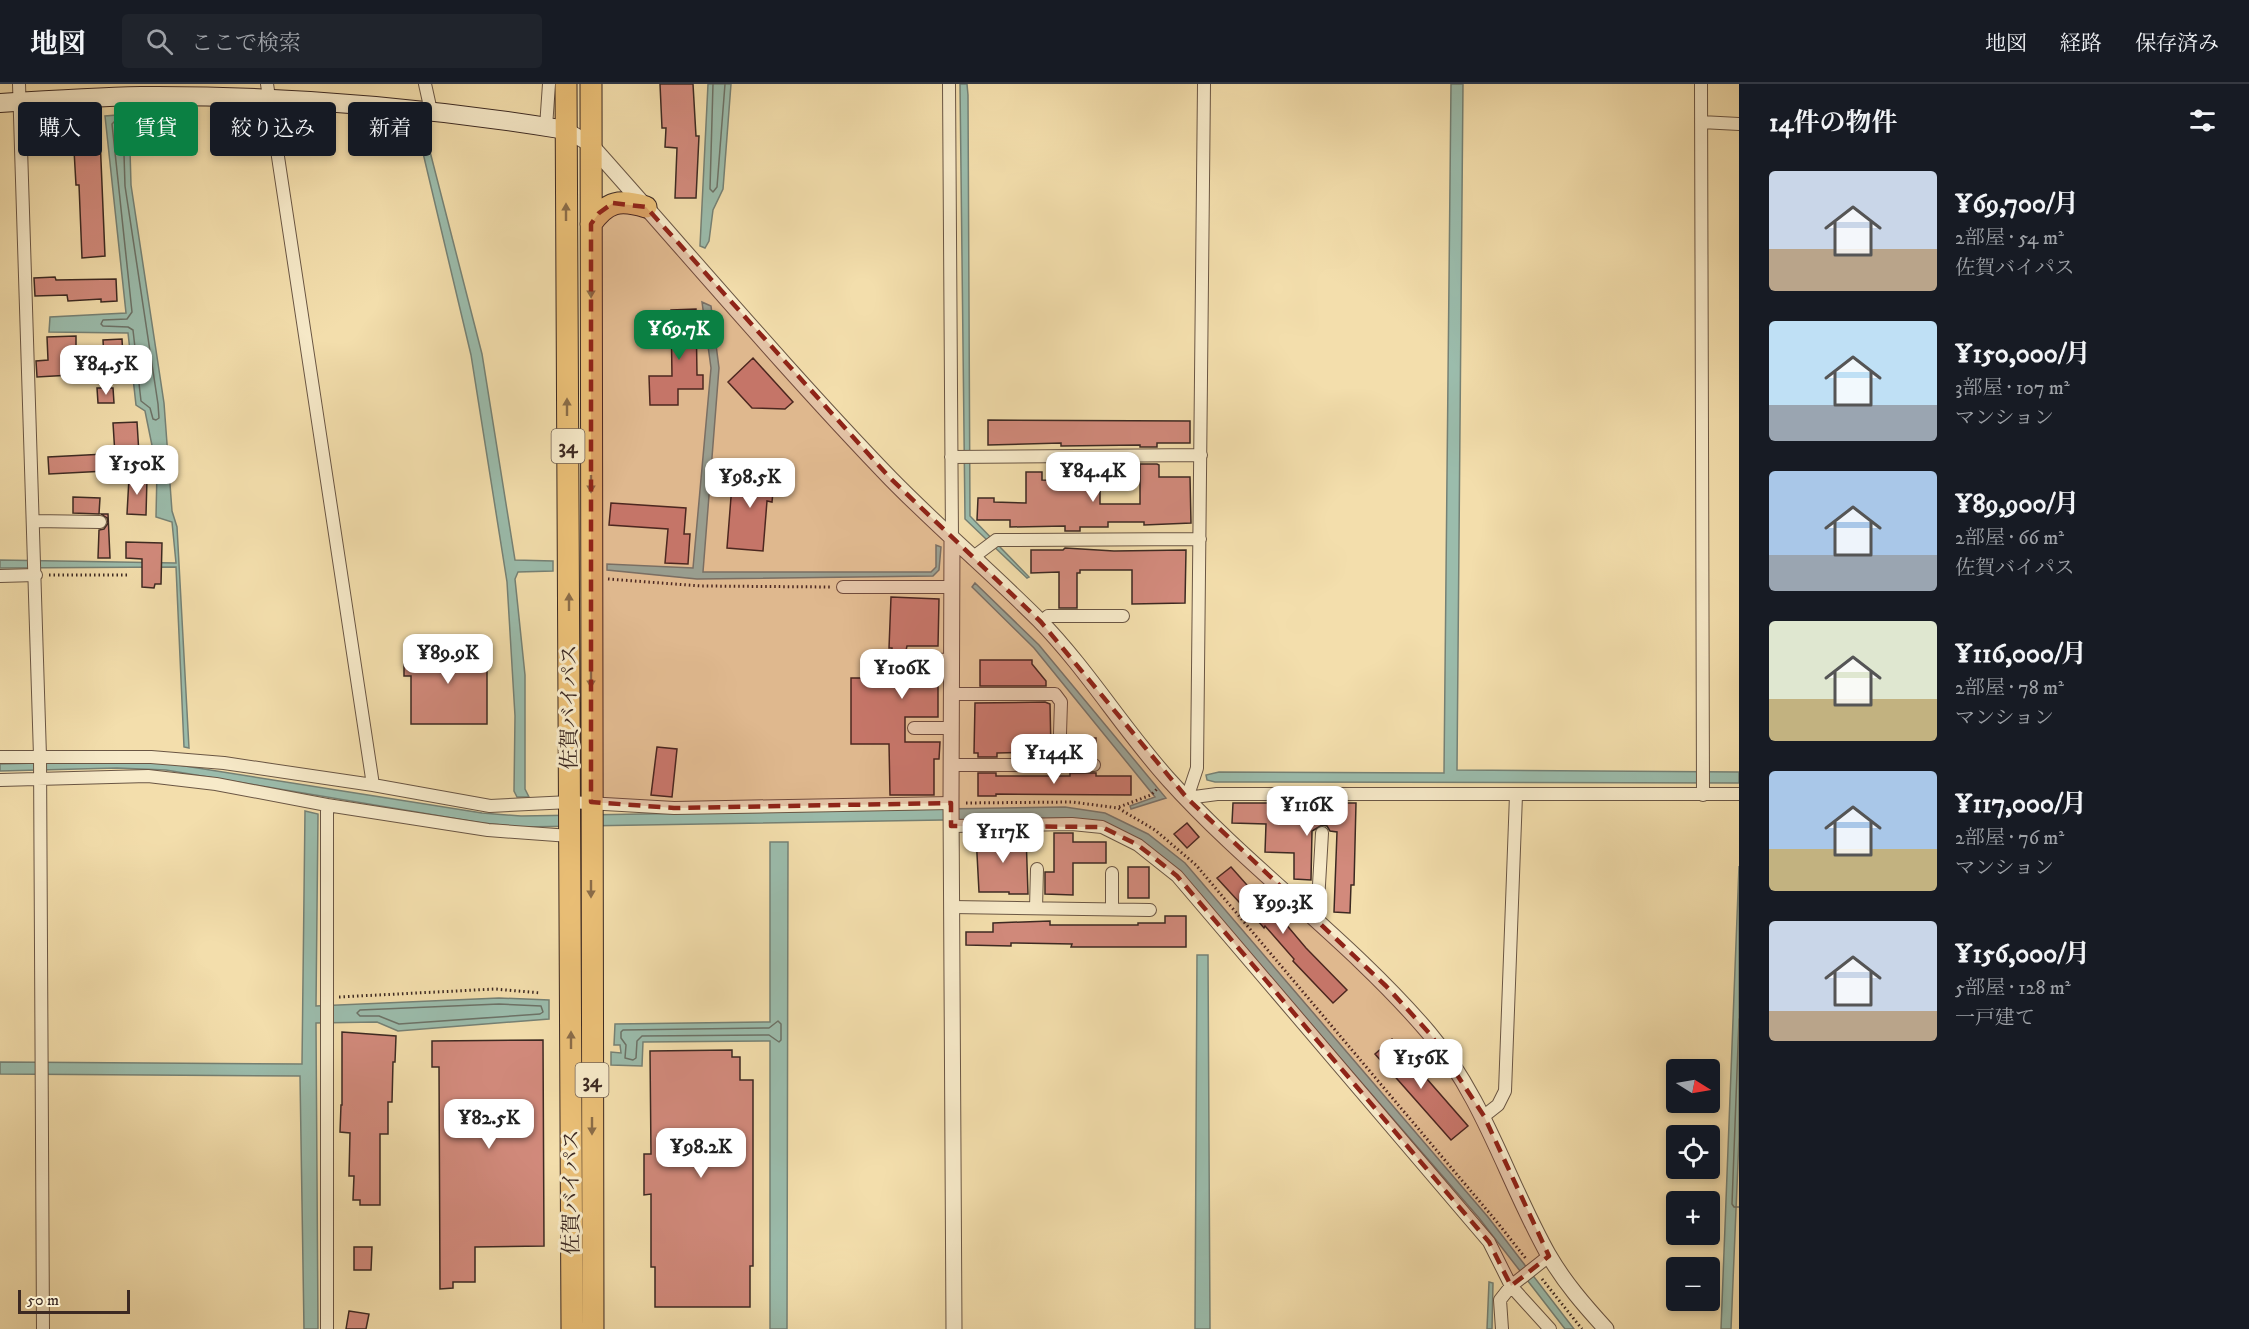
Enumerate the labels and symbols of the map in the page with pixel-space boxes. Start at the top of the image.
one-way arrow [561,202,571,221]
one-way arrow [586,280,596,299]
pin: ¥69.7K [630,310,728,361]
pin: ¥84.5K [57,345,155,396]
one-way arrow [562,397,572,416]
road number: 34 [552,429,584,463]
pin: ¥150K [95,445,179,496]
pin: ¥84.4K [1044,452,1142,503]
pin: ¥98.5K [701,458,799,509]
one-way arrow [586,475,596,494]
one-way arrow [564,592,573,611]
pin: ¥89.9K [399,634,497,685]
street label: 佐賀バイパス [557,644,583,770]
pin: ¥106K [860,649,944,700]
one-way arrow [586,670,596,689]
pin: ¥144K [1012,734,1096,785]
pin: ¥116K [1265,786,1349,837]
pin: ¥117K [961,813,1045,864]
one-way arrow [587,880,596,899]
pin: ¥99.3K [1234,884,1332,935]
one-way arrow [566,1030,576,1049]
pin: ¥156K [1379,1039,1463,1090]
north arrow [1666,1059,1720,1113]
road number: 34 [576,1063,608,1097]
pin: ¥82.5K [440,1099,538,1150]
one-way arrow [587,1117,597,1136]
pin: ¥98.2K [652,1128,750,1179]
street label: 佐賀バイパス [559,1129,585,1255]
scale bar [18,1287,130,1314]

